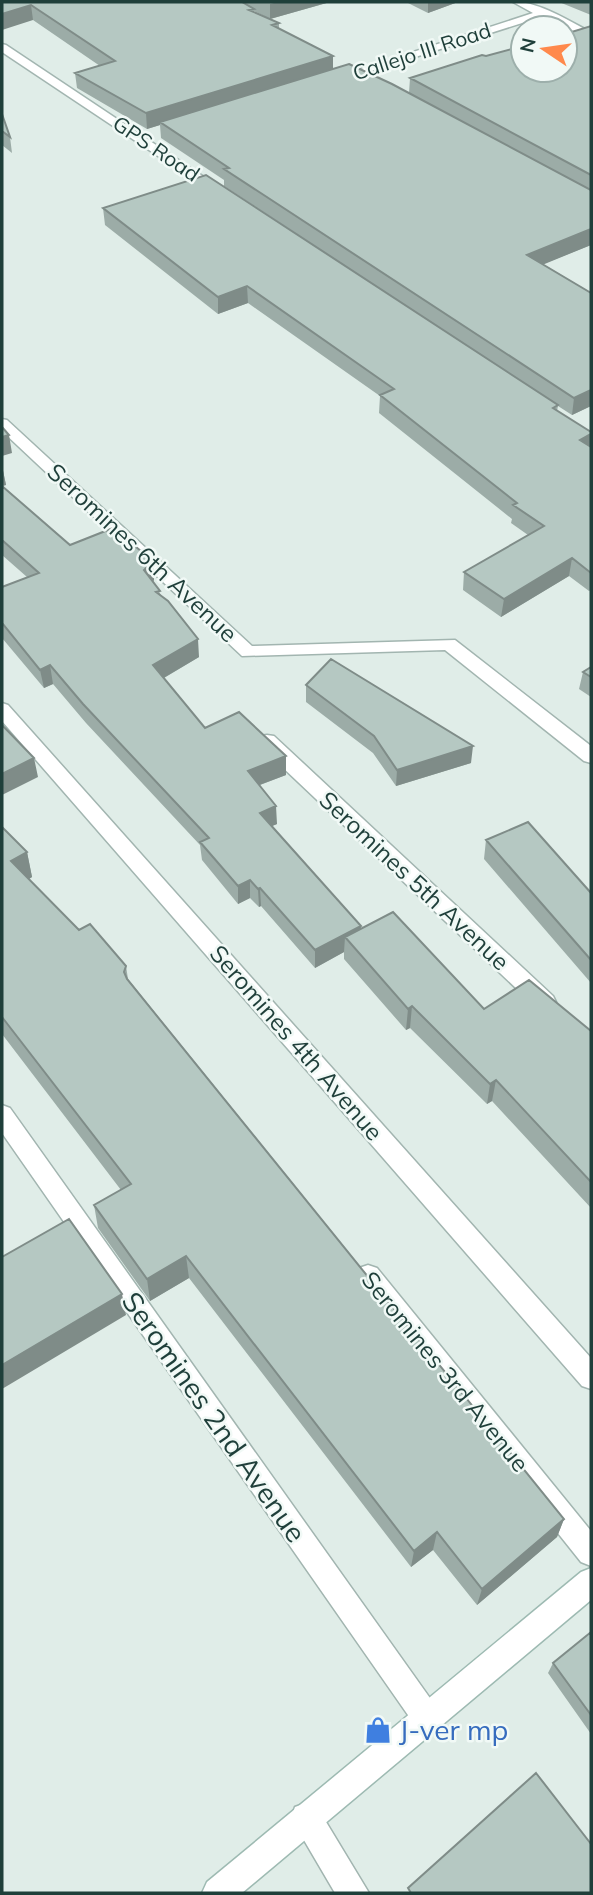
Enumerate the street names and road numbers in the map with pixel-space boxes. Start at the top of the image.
street label: Callejo III Road [349,16,494,86]
street label: GPS Road [108,110,205,187]
street label: Seromines 6th Avenue [41,456,244,648]
street label: Seromines 5th Avenue [313,784,516,976]
street label: Seromines 4th Avenue [204,939,390,1146]
street label: Seromines 3rd Avenue [356,1265,536,1478]
street label: Seromines 2nd Avenue [115,1285,314,1549]

